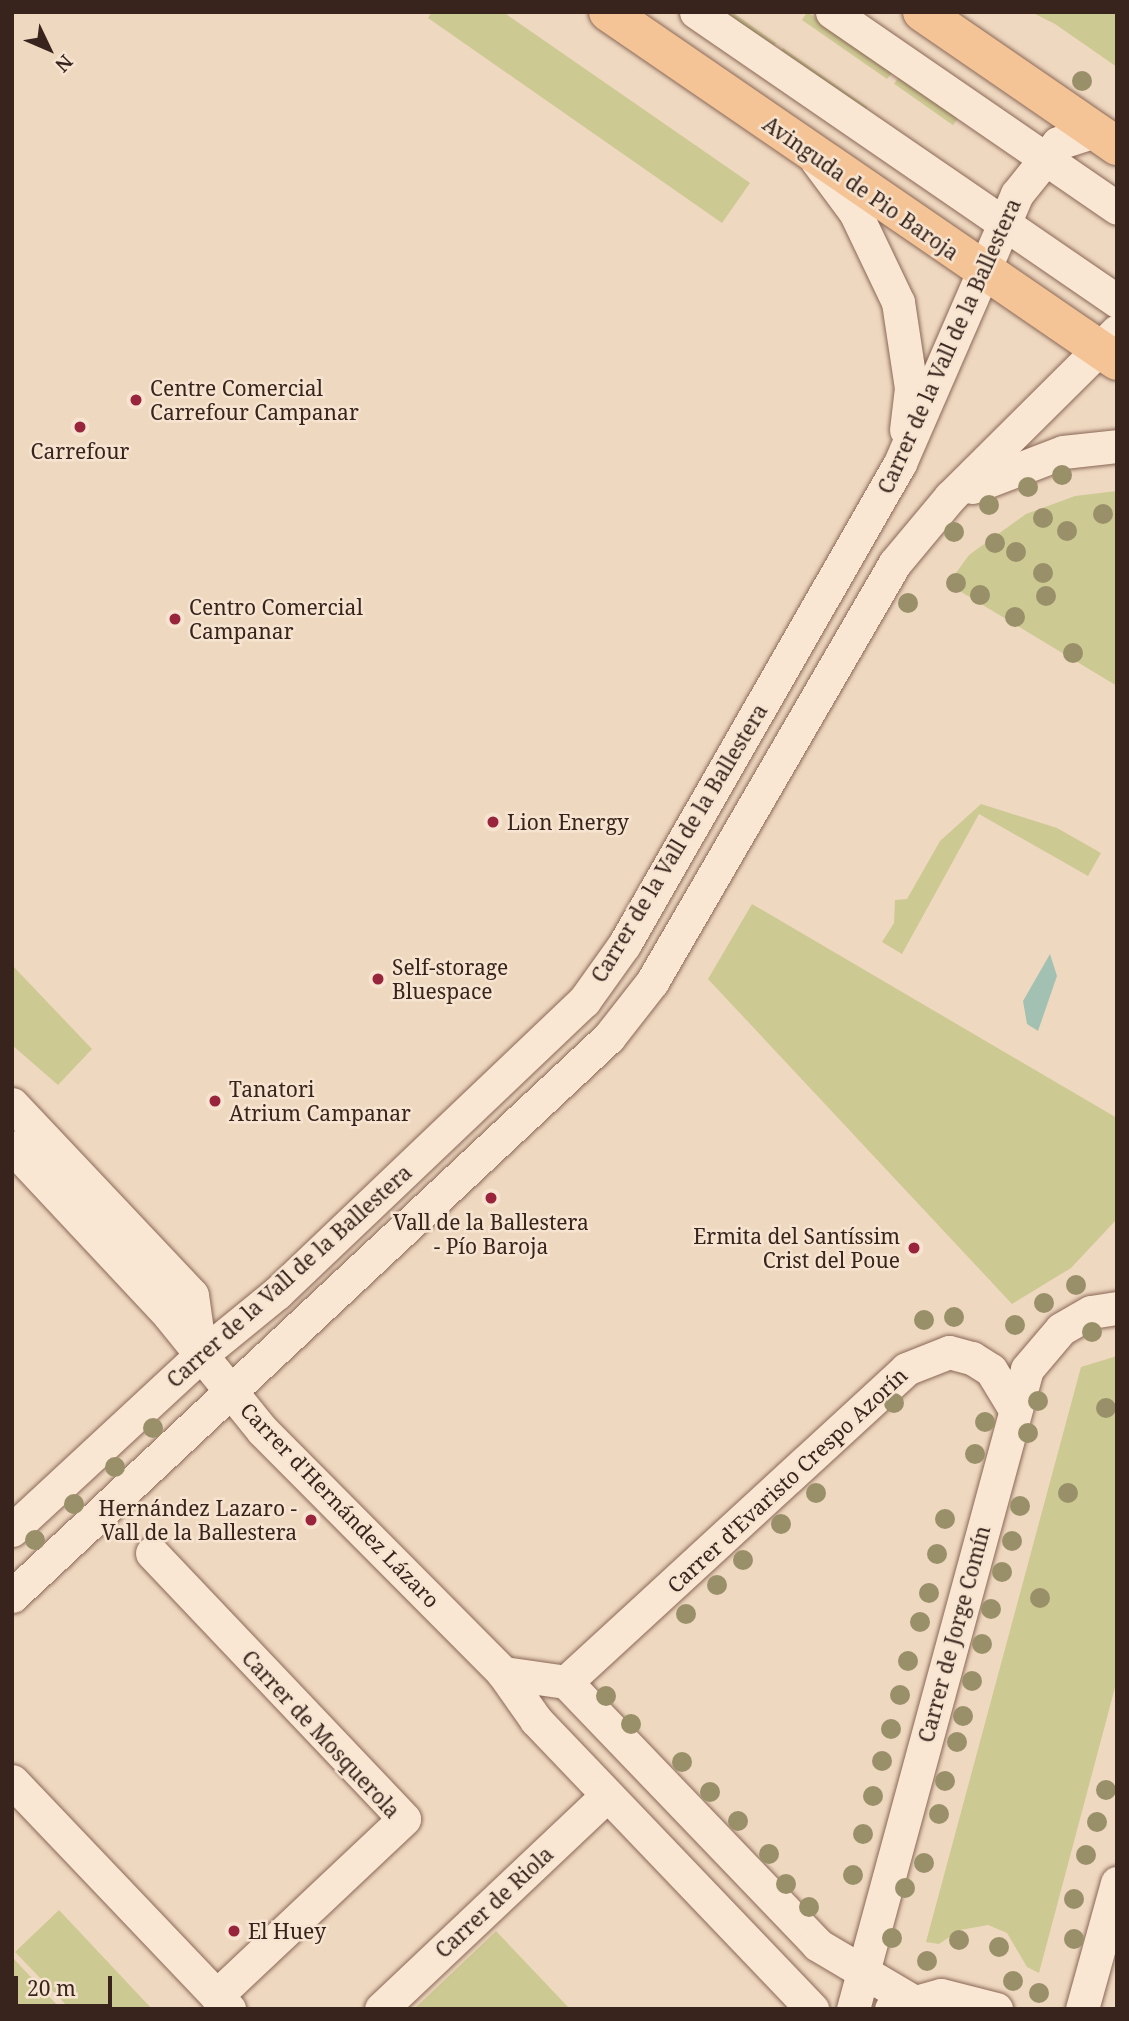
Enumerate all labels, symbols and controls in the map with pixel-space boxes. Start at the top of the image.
north arrow [14,14,84,84]
text: N [50,49,79,78]
street label: Avinguda de Pio Baroja [758,111,964,265]
street label: Carrer de la Vall de la Ballestera [872,195,1026,497]
place label: Centre Comercial Carrefour Campanar [150,375,359,425]
marker: Centre Comercial Carrefour Campanar [128,392,144,408]
marker: Carrefour [72,419,88,435]
place label: Carrefour [31,438,129,464]
place label: Centro Comercial Campanar [189,594,363,644]
marker: Centro Comercial Campanar [167,611,183,627]
street label: Carrer de la Vall de la Ballestera [586,699,772,987]
place label: Lion Energy [507,809,629,835]
marker: Lion Energy [485,814,501,830]
place label: Self-storage Bluespace [392,954,508,1004]
marker: Self-storage Bluespace [370,971,386,987]
place label: Tanatori Atrium Campanar [229,1076,411,1126]
marker: Tanatori Atrium Campanar [207,1093,223,1109]
street label: Carrer de la Vall de la Ballestera [162,1159,416,1393]
marker: Vall de la Ballestera - Pío Baroja [483,1190,499,1206]
place label: Vall de la Ballestera - Pío Baroja [393,1209,589,1259]
place label: Ermita del Santíssim Crist del Poue [693,1223,900,1273]
marker: Ermita del Santíssim Crist del Poue [906,1240,922,1256]
street label: Carrer d'Evaristo Crespo Azorín [662,1362,912,1598]
street label: Carrer d'Hernández Lázaro [235,1397,445,1613]
place label: Hernández Lazaro - Vall de la Ballestera [99,1495,297,1545]
marker: Hernández Lazaro - Vall de la Ballestera [303,1512,319,1528]
street label: Carrer de Jorge Comín [913,1523,995,1745]
street label: Carrer de Mosquerola [237,1645,405,1823]
street label: Carrer de Riola [430,1841,558,1963]
place label: El Huey [248,1918,326,1944]
marker: El Huey [226,1923,242,1939]
scale bar [18,1962,116,2006]
text: 20 m [27,1974,76,2002]

